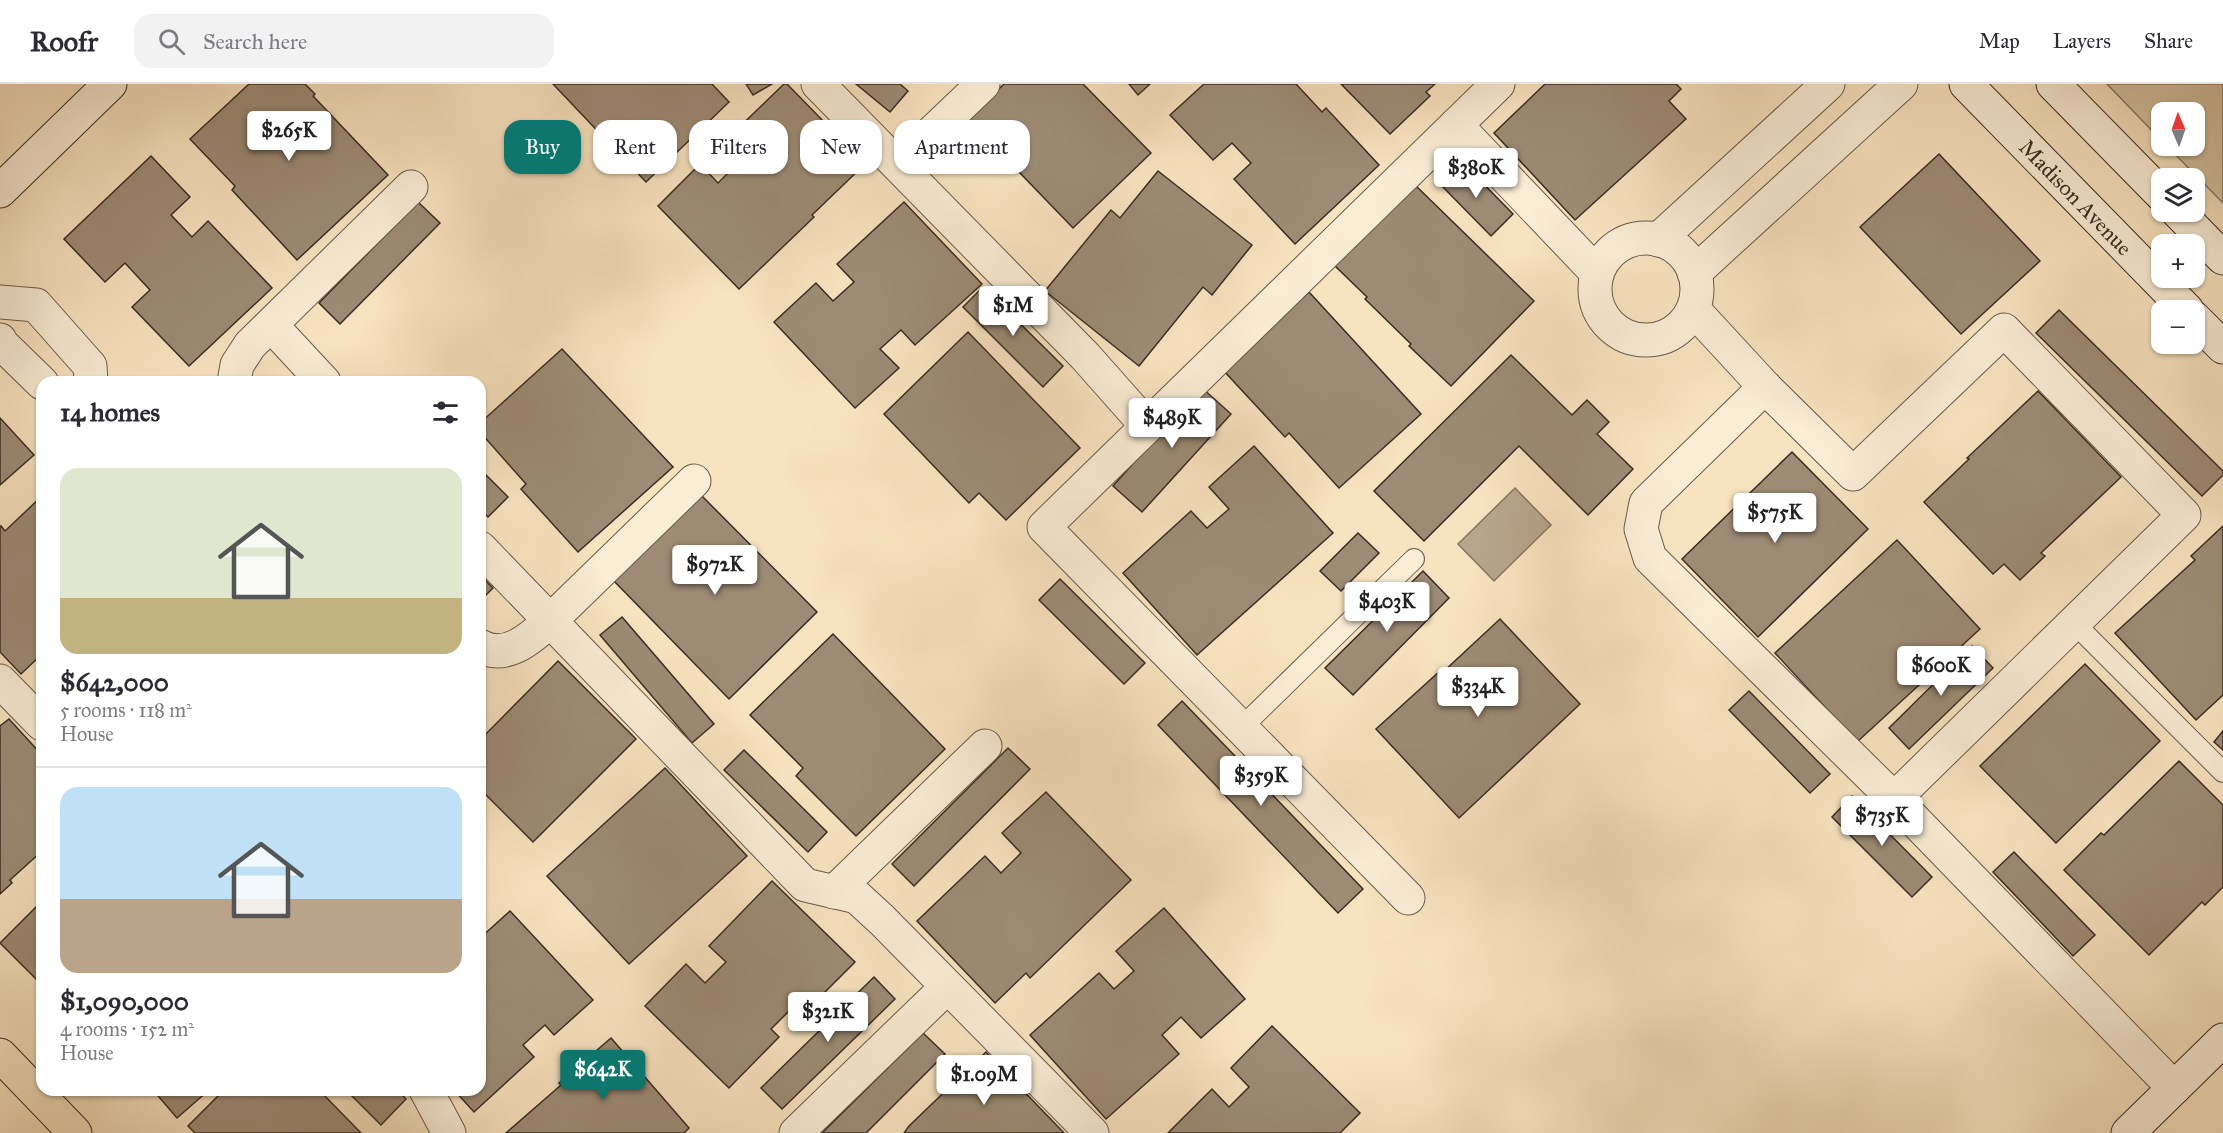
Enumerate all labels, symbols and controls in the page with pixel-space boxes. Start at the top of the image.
search box [134,14,554,68]
text: Roofr [30,24,98,59]
icon: search [155,25,188,58]
text: Search here [203,28,307,55]
text: Map [1979,28,2020,54]
text: Layers [2053,28,2111,54]
text: Share [2144,28,2193,54]
north arrow [2151,102,2205,156]
map controls [2151,102,2205,354]
pin: $265K [247,111,331,162]
text: $265K [261,118,317,142]
chip: Buy [504,120,581,174]
chip: Rent [593,120,677,174]
chip: Filters [689,120,788,174]
chip: New [800,120,882,174]
chip: Apartment [894,120,1030,174]
street label: Madison Avenue [2013,134,2138,261]
pin: $380K [1434,148,1518,199]
text: $380K [1448,155,1504,179]
button: layers [2151,168,2205,222]
button: + [2151,234,2205,288]
pin: $1M [984,286,1042,337]
text: $1M [993,293,1033,317]
button: − [2151,300,2205,354]
text: 14 homes [60,396,160,428]
icon: filters [429,396,462,429]
pin: $489K [1130,398,1214,449]
text: $489K [1143,405,1201,429]
pin: $575K [1733,493,1817,544]
text: $575K [1747,500,1803,524]
icon: home [207,507,315,615]
pin: $972K [673,545,757,596]
text: $972K [686,552,744,576]
pin: $403K [1345,582,1429,633]
text: $403K [1359,589,1415,613]
pin: $600K [1899,646,1983,697]
text: $600K [1911,653,1971,677]
text: $642,000 [60,666,169,698]
pin: $334K [1436,667,1520,718]
text: $334K [1451,674,1505,698]
text: 5 rooms · 118 m² [60,698,192,722]
text: House [60,722,114,746]
pin: $359K [1219,756,1303,807]
text: $359K [1234,763,1288,787]
pin: $735K [1840,796,1924,847]
text: $735K [1855,803,1909,827]
icon: home [207,826,315,934]
text: $1,090,000 [60,985,189,1017]
pin: $321K [786,992,870,1043]
text: $321K [802,999,854,1023]
text: 4 rooms · 152 m² [60,1017,194,1041]
text: House [60,1041,114,1065]
pin: $642K [561,1050,645,1101]
pin: $1.09M [935,1055,1033,1106]
text: $642K [574,1057,632,1081]
text: $1.09M [950,1062,1018,1086]

